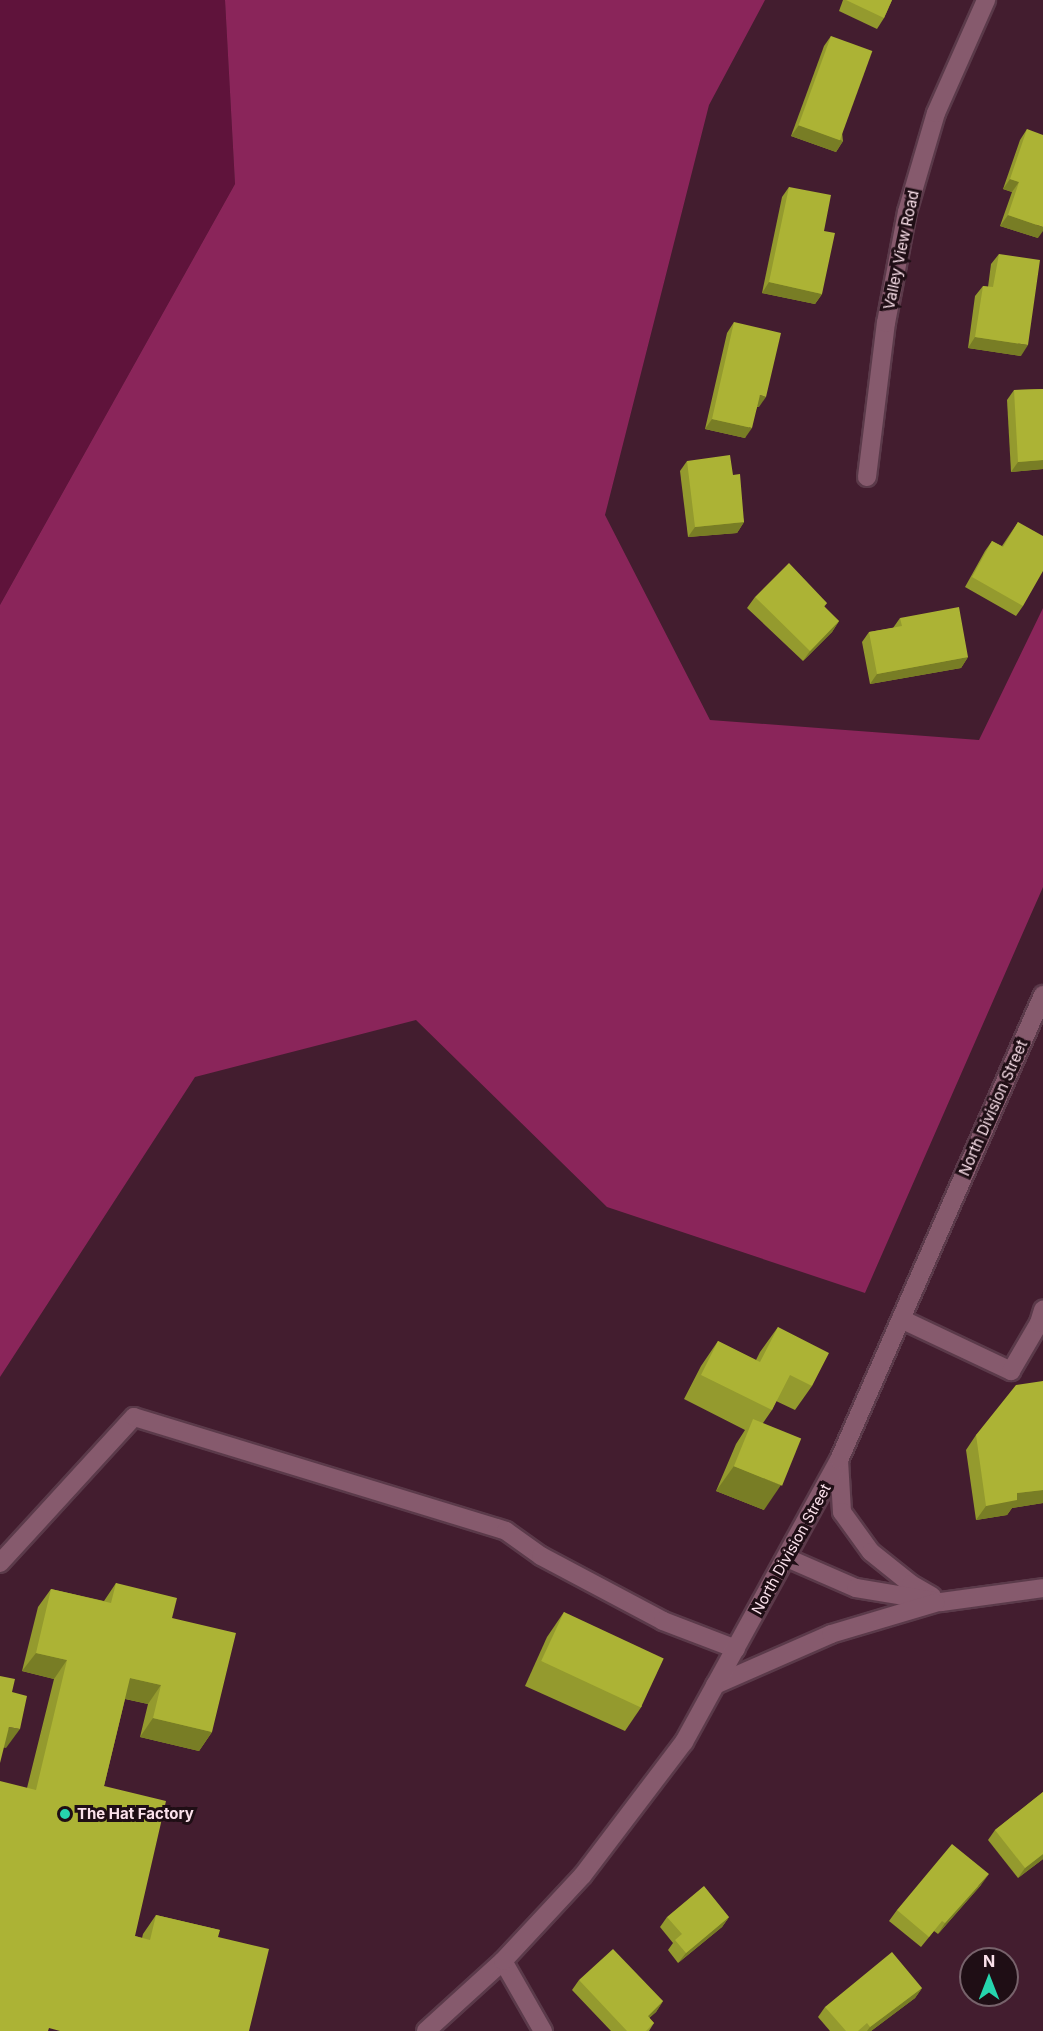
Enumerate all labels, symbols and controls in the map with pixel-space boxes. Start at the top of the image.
street label: Valley View Road [880,189,922,311]
street label: North Division Street [955,1037,1031,1179]
street label: North Division Street [748,1481,834,1617]
place label: The Hat Factory [77,1805,194,1823]
marker: The Hat Factory [58,1807,72,1821]
north arrow [959,1947,1019,2007]
text: N [983,1951,995,1971]

